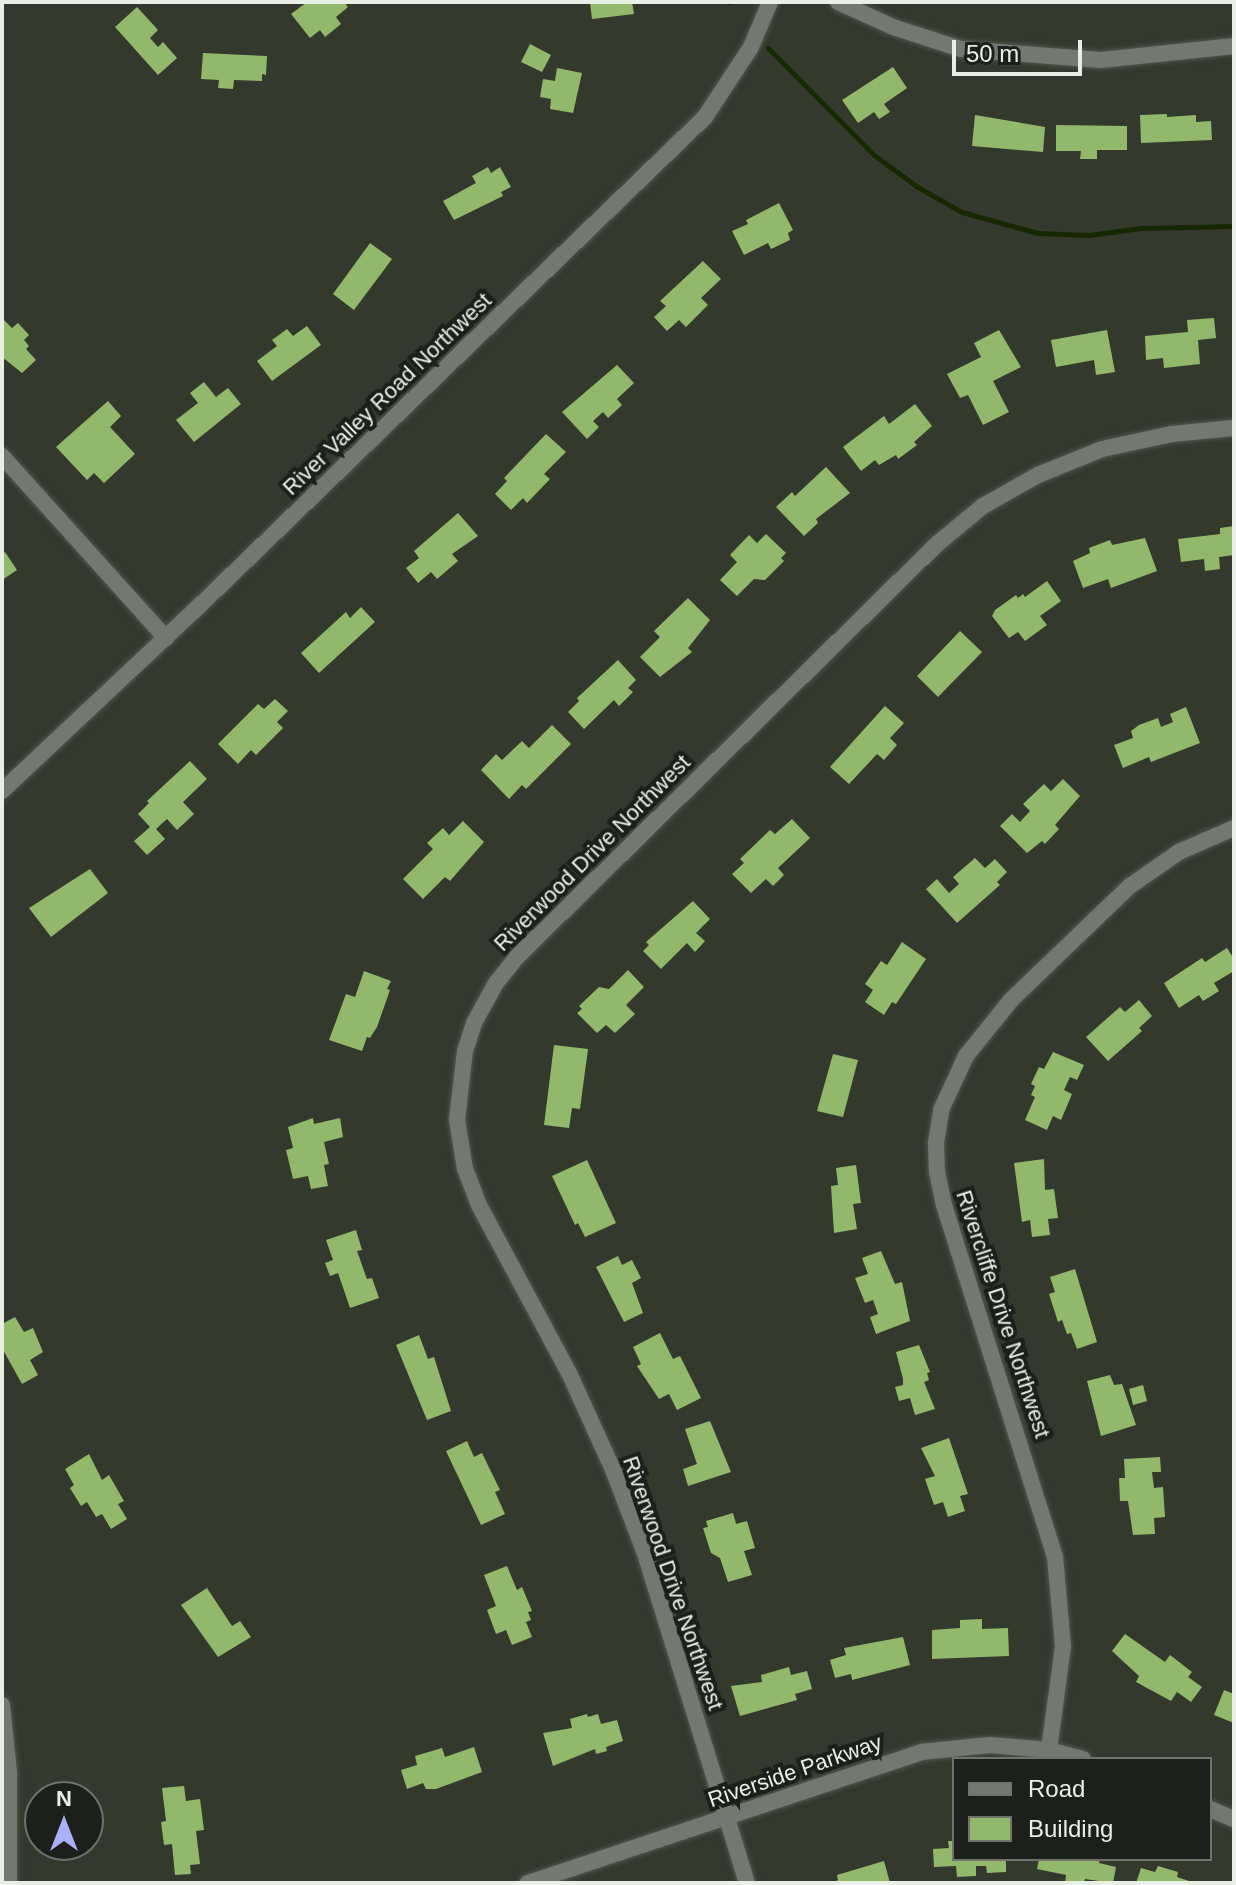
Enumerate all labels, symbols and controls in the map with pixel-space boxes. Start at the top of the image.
scale bar [956,24,1086,74]
text: 50 m [966,40,1019,67]
street label: River Valley Road Northwest [277,287,497,501]
street label: Riverwood Drive Northwest [488,749,696,957]
street label: Rivercliffe Drive Northwest [950,1187,1056,1441]
street label: Riverwood Drive Northwest [617,1453,729,1713]
street label: Riverside Parkway [705,1729,885,1813]
legend [952,1757,1212,1861]
text: Road [1028,1775,1085,1802]
north arrow [24,1781,104,1861]
text: N [56,1786,72,1811]
text: Building [1028,1815,1113,1842]

